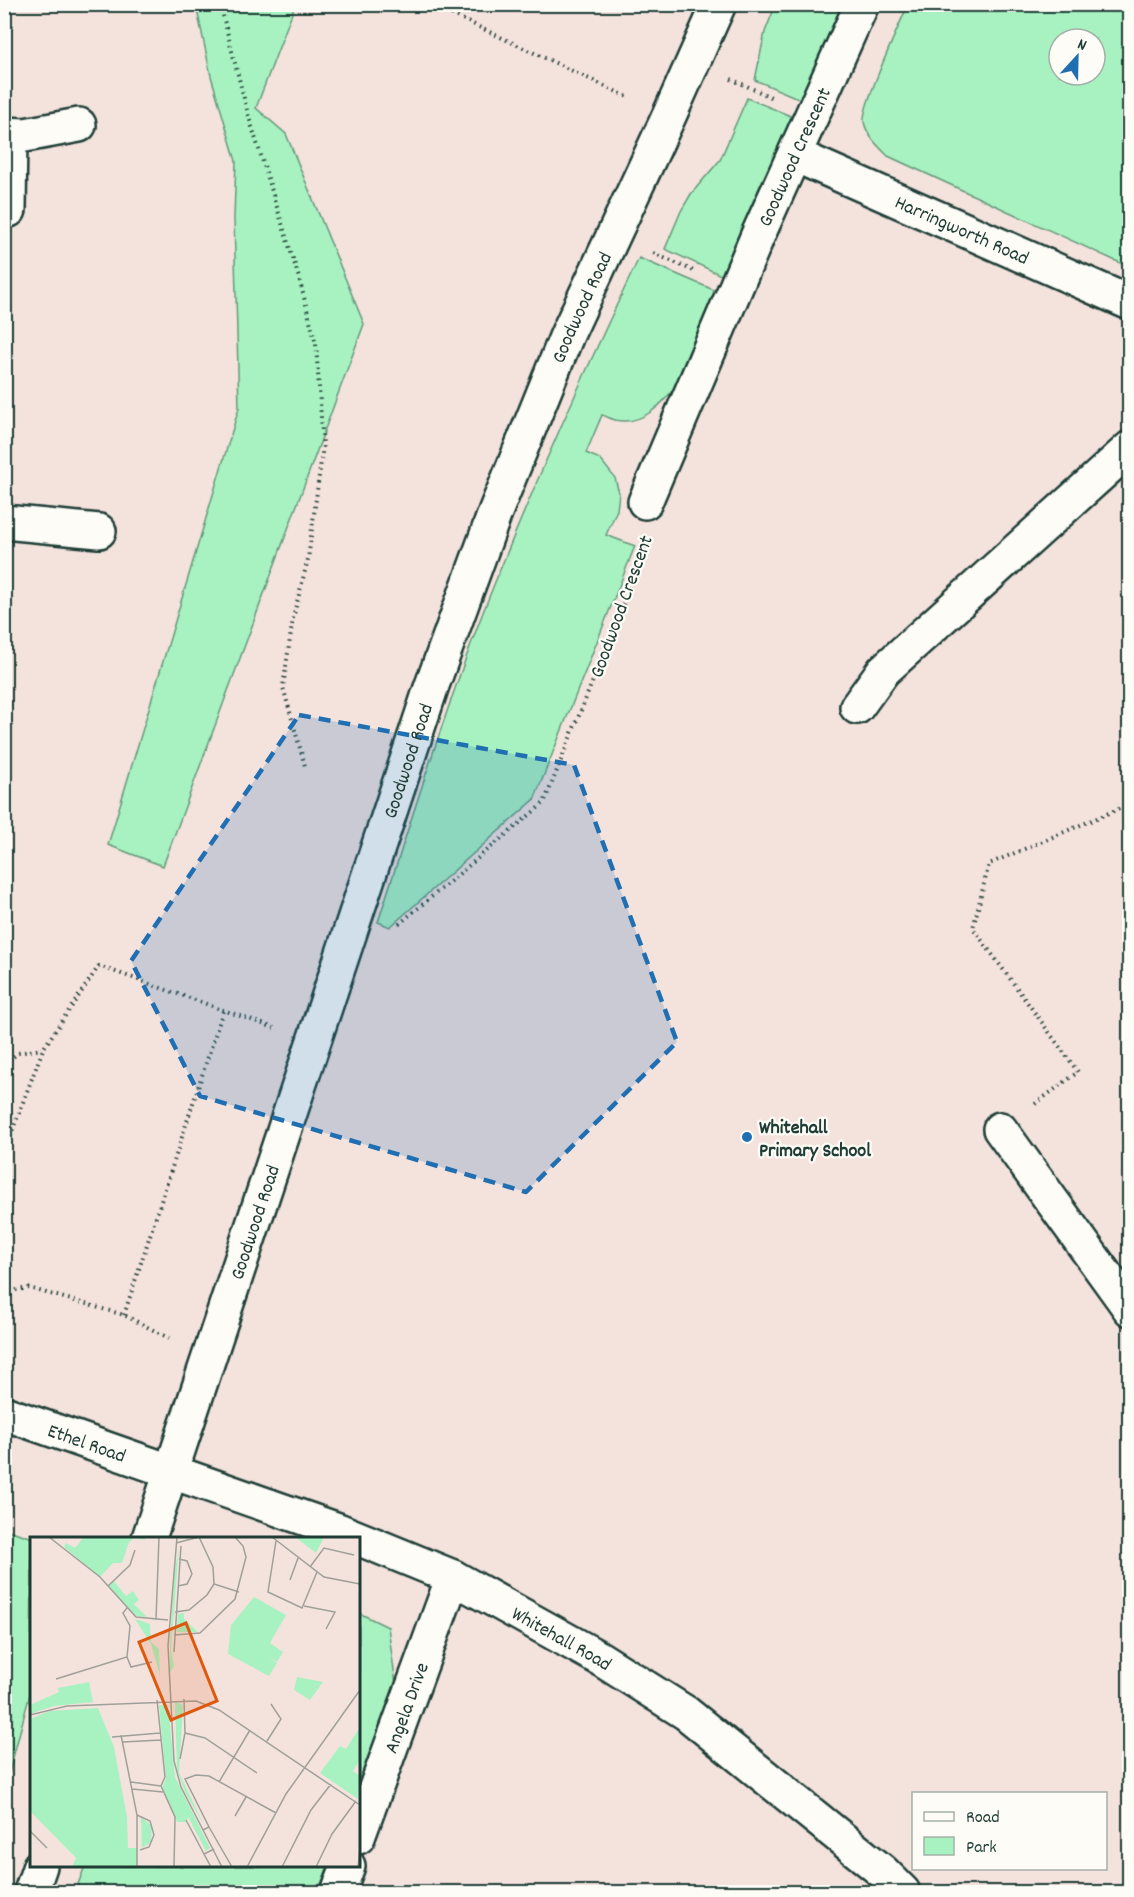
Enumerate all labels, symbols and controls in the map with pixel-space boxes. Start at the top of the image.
north arrow [1047,27,1107,87]
text: N [1074,33,1090,58]
street label: Goodwood Crescent [753,84,840,232]
street label: Harringworth Road [890,190,1033,274]
street label: Goodwood Road [546,248,621,368]
street label: Goodwood Crescent [584,532,662,682]
street label: Goodwood Road [378,701,442,823]
place label: Whitehall Primary School [759,1115,871,1166]
marker: Whitehall Primary School [740,1130,754,1144]
street label: Goodwood Road [225,1162,289,1284]
street label: Ethel Road [43,1418,129,1472]
inset map [30,1537,360,1867]
street label: Whitehall Road [506,1601,616,1679]
street label: Angela Drive [379,1659,438,1758]
legend [912,1792,1107,1870]
text: Road [966,1806,1000,1831]
text: Park [966,1836,997,1861]

